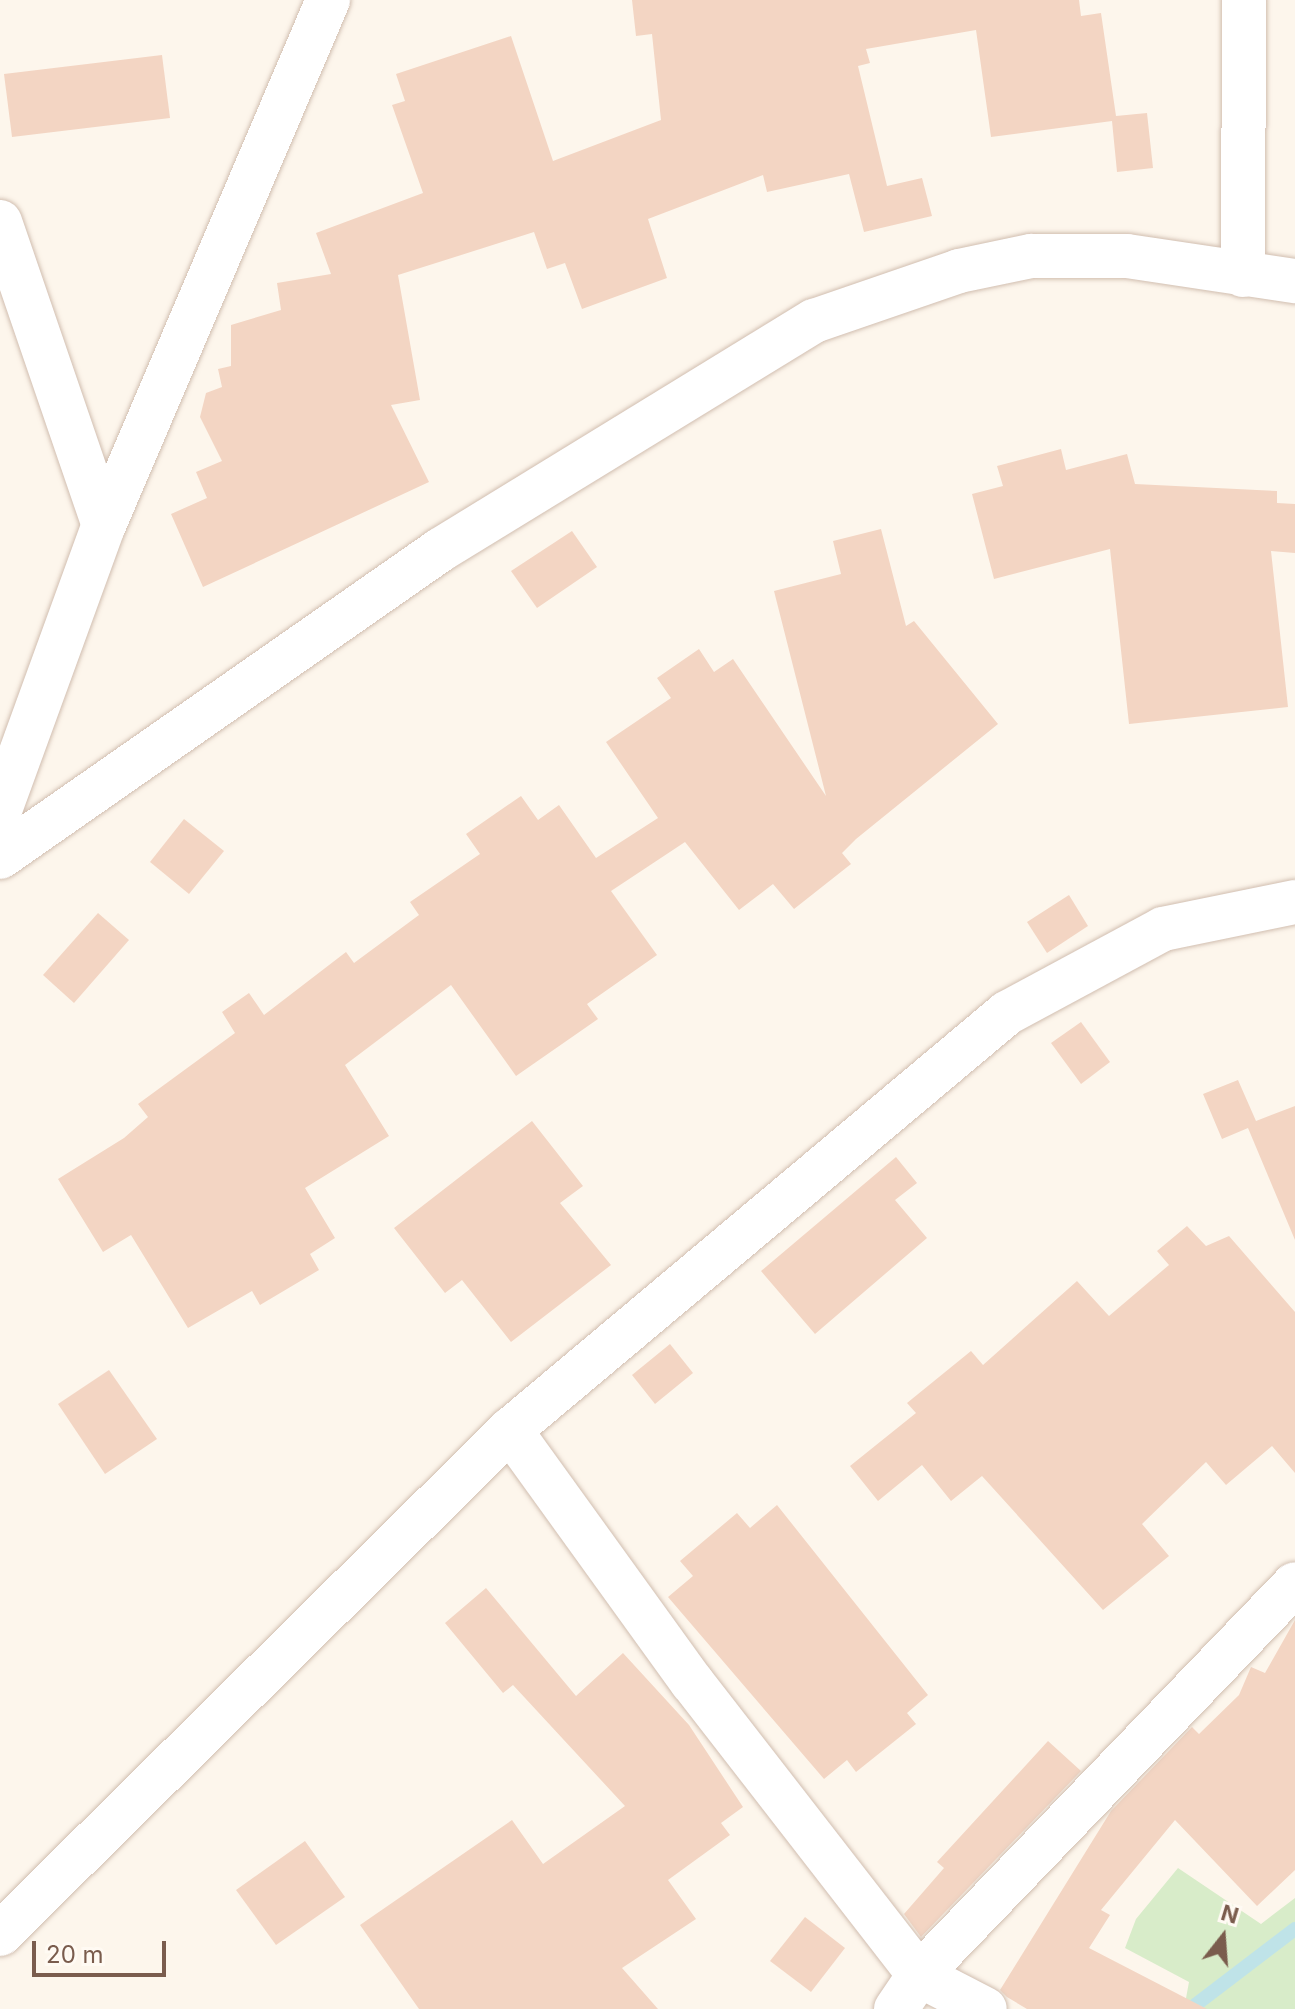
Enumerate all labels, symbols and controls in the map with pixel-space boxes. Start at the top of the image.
north arrow [1183,1897,1263,1977]
text: N [1218,1899,1242,1929]
scale bar [36,1925,170,1975]
text: 20 m [46,1940,104,1969]

